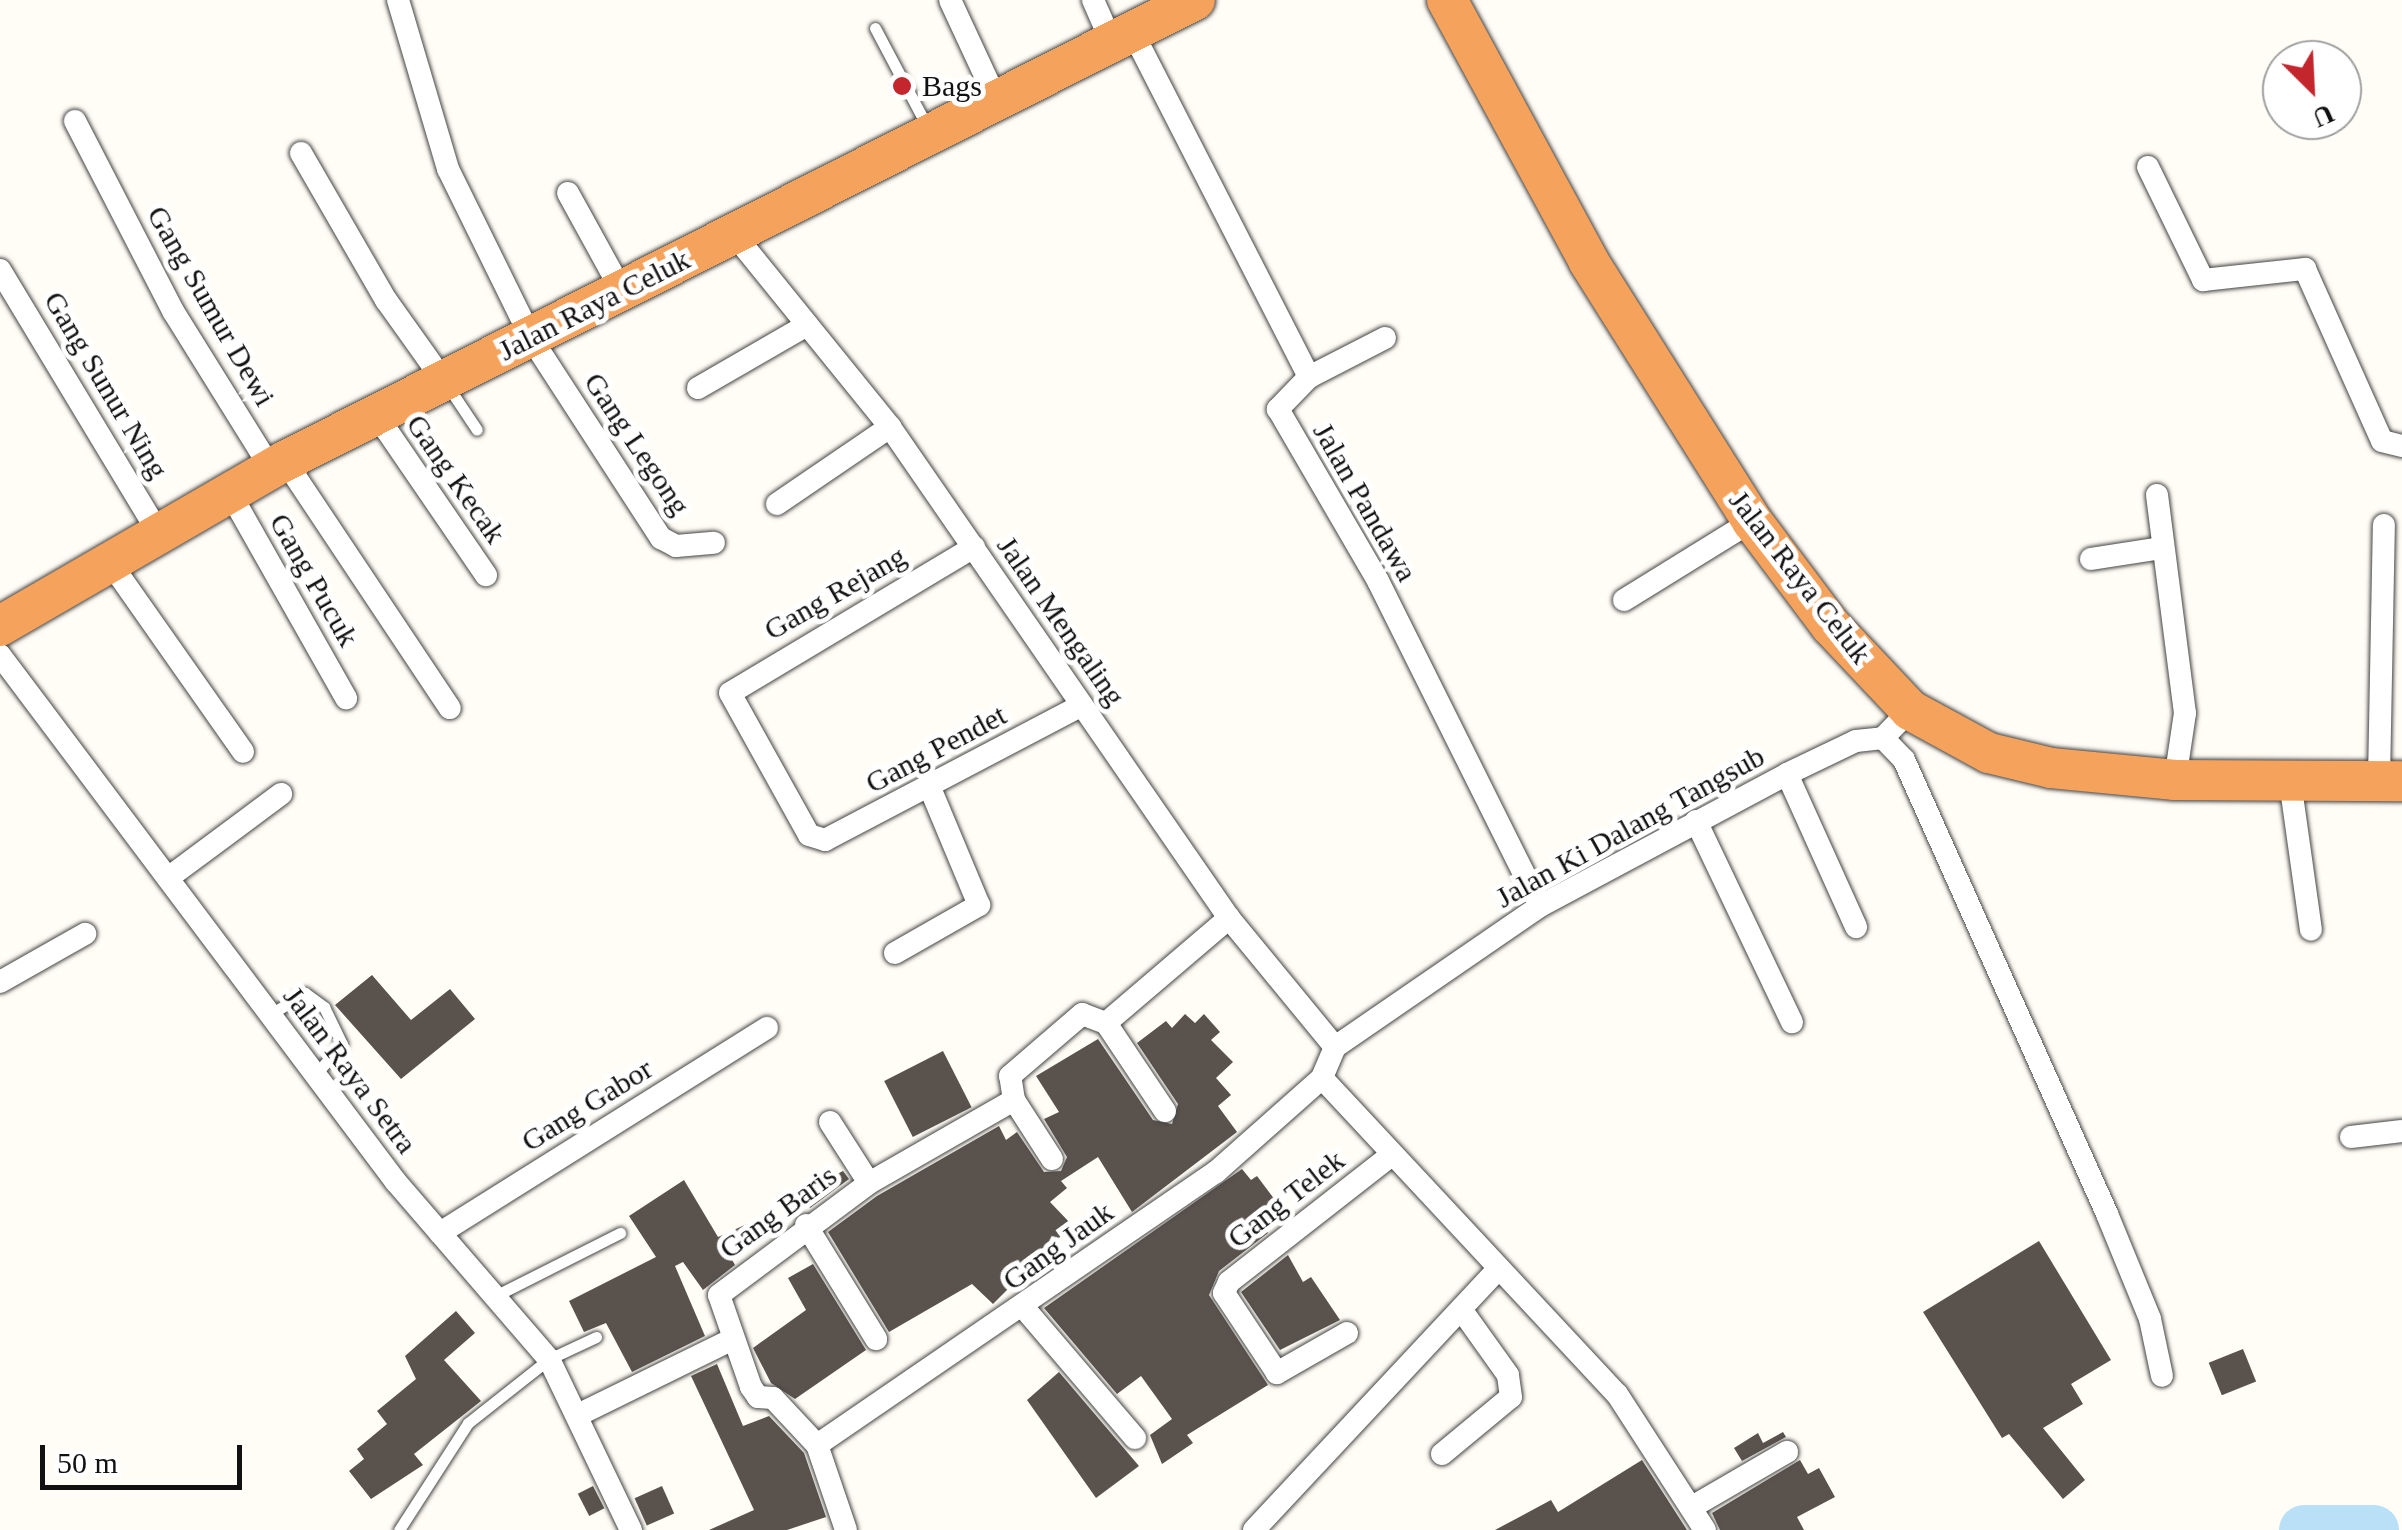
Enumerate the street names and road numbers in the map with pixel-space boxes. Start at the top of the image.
street label: Gang Sumur Dewi [139,200,283,412]
street label: Jalan Raya Celuk [492,241,696,369]
street label: Gang Sunur Ning [36,285,176,485]
street label: Gang Legong [576,366,698,522]
street label: Gang Kecak [398,408,514,550]
street label: Jalan Pandawa [1305,416,1425,588]
street label: Jalan Raya Celuk [1721,483,1879,671]
street label: Gang Pucuk [262,507,366,653]
street label: Jalan Mengaling [989,529,1133,713]
street label: Gang Rejang [758,538,912,648]
street label: Gang Pendet [860,697,1012,801]
street label: Jalan Ki Dalang Tangsub [1489,738,1771,916]
street label: Jalan Raya Setra [275,979,425,1161]
street label: Gang Gabor [515,1051,659,1159]
street label: Gang Telek [1220,1142,1352,1256]
street label: Gang Baris [712,1158,844,1266]
street label: Gang Jauk [996,1194,1120,1298]

